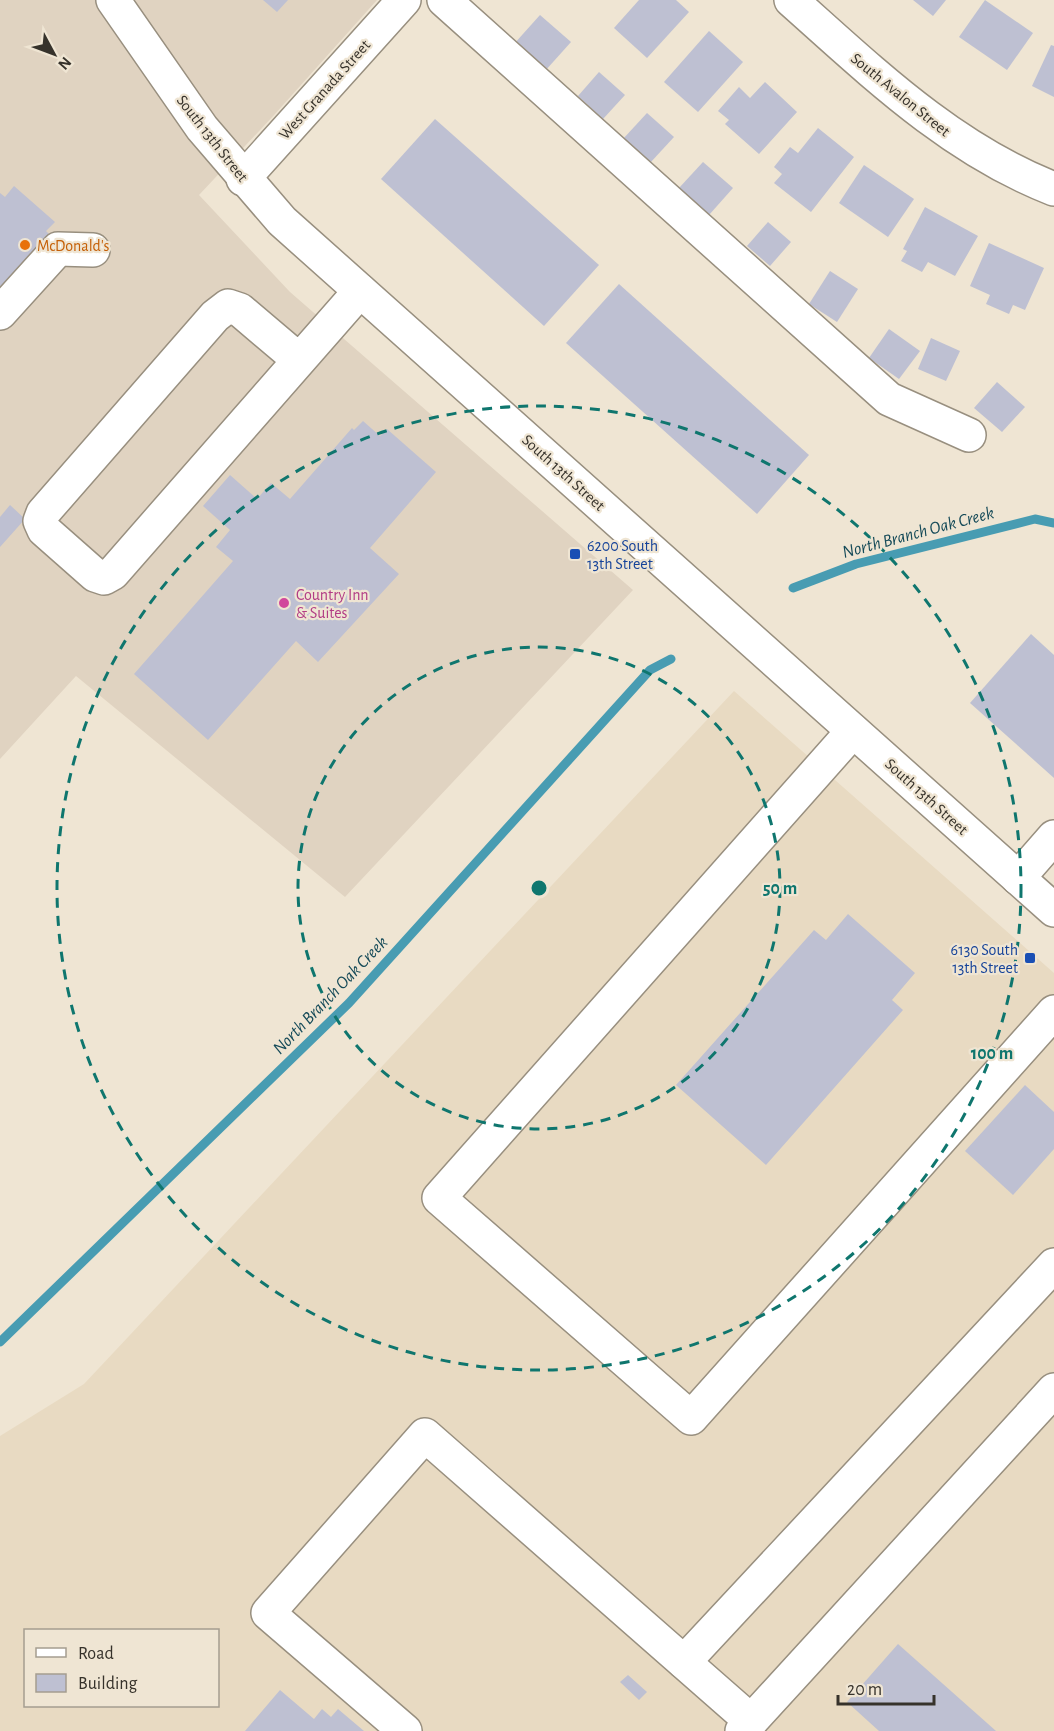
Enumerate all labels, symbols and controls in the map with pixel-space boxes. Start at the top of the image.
north arrow [24,24,84,84]
street label: West Granada Street [276,37,373,142]
street label: South Avalon Street [848,50,953,140]
text: N [55,54,74,73]
street label: South 13th Street [174,92,251,185]
marker: McDonald's [18,238,32,252]
place label: McDonald's [37,238,110,254]
street label: South 13th Street [519,432,608,514]
water label: North Branch Oak Creek [840,504,996,562]
place label: 6200 South 13th Street [587,538,658,572]
marker: 6200 South 13th Street [568,547,582,561]
place label: Country Inn & Suites [296,587,369,621]
marker: Country Inn & Suites [277,596,291,610]
street label: South 13th Street [882,756,971,838]
centre of rings [529,878,549,898]
text: 50 m [763,880,797,898]
water label: North Branch Oak Creek [270,933,391,1058]
place label: 6130 South 13th Street [951,942,1018,976]
marker: 6130 South 13th Street [1023,951,1037,965]
text: 100 m [971,1045,1013,1063]
legend [24,1629,219,1707]
text: Road [78,1645,114,1663]
scale bar [838,1668,934,1706]
text: Building [78,1675,138,1693]
text: 20 m [847,1681,882,1699]

